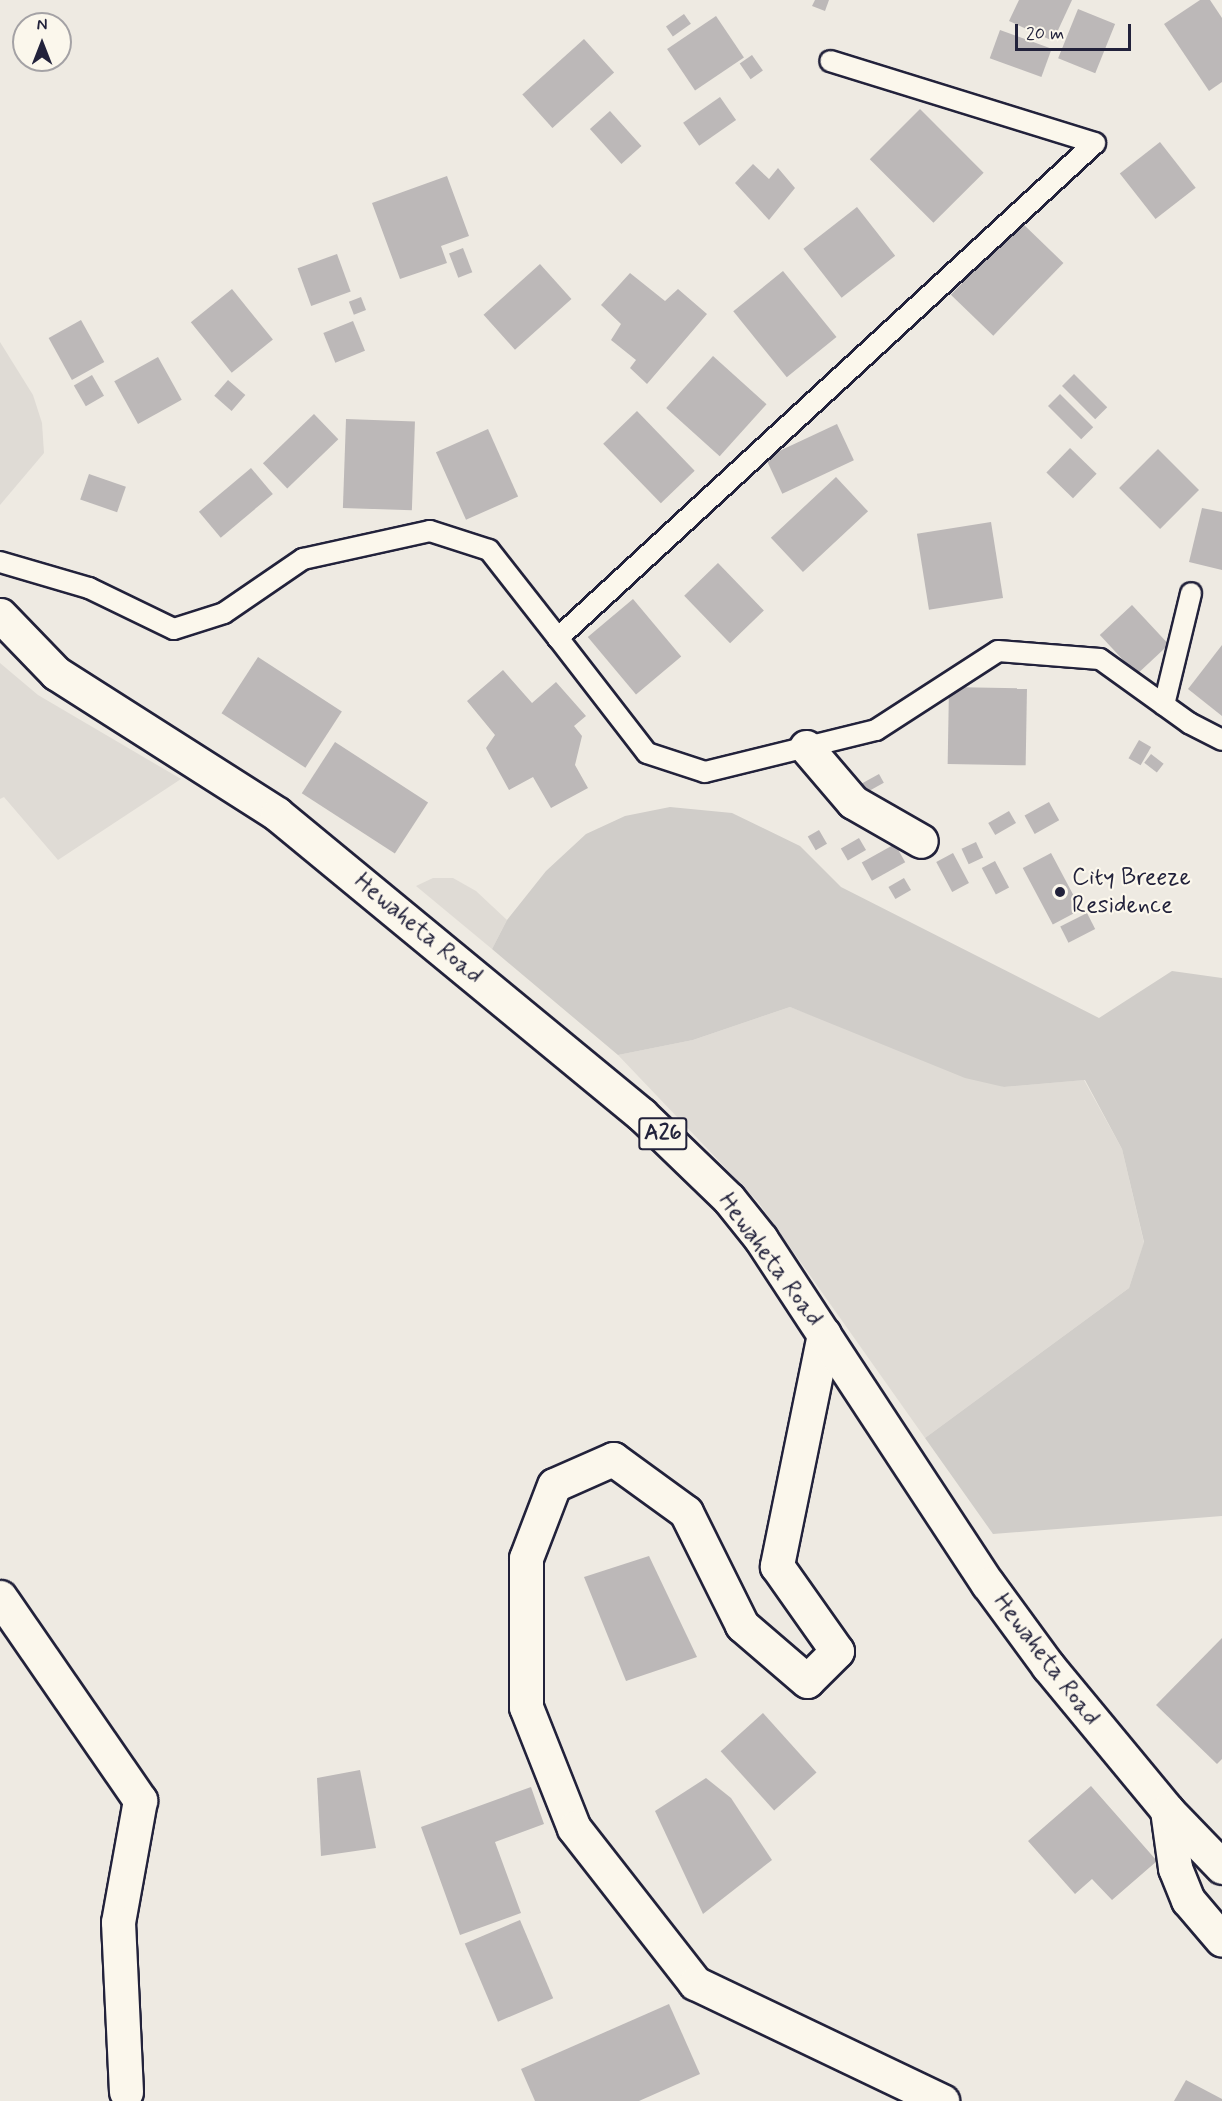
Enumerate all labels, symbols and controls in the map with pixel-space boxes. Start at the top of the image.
north arrow [12,12,72,72]
scale bar [1018,12,1134,50]
text: N [37,15,47,36]
text: 20 m [1026,22,1064,46]
place label: City Breeze Residence [1072,864,1191,920]
street label: Hewaheta Road [349,868,487,990]
marker: City Breeze Residence [1053,885,1067,899]
road number: A26 [638,1115,688,1153]
street label: Hewaheta Road [712,1188,828,1332]
street label: Hewaheta Road [988,1589,1104,1731]

